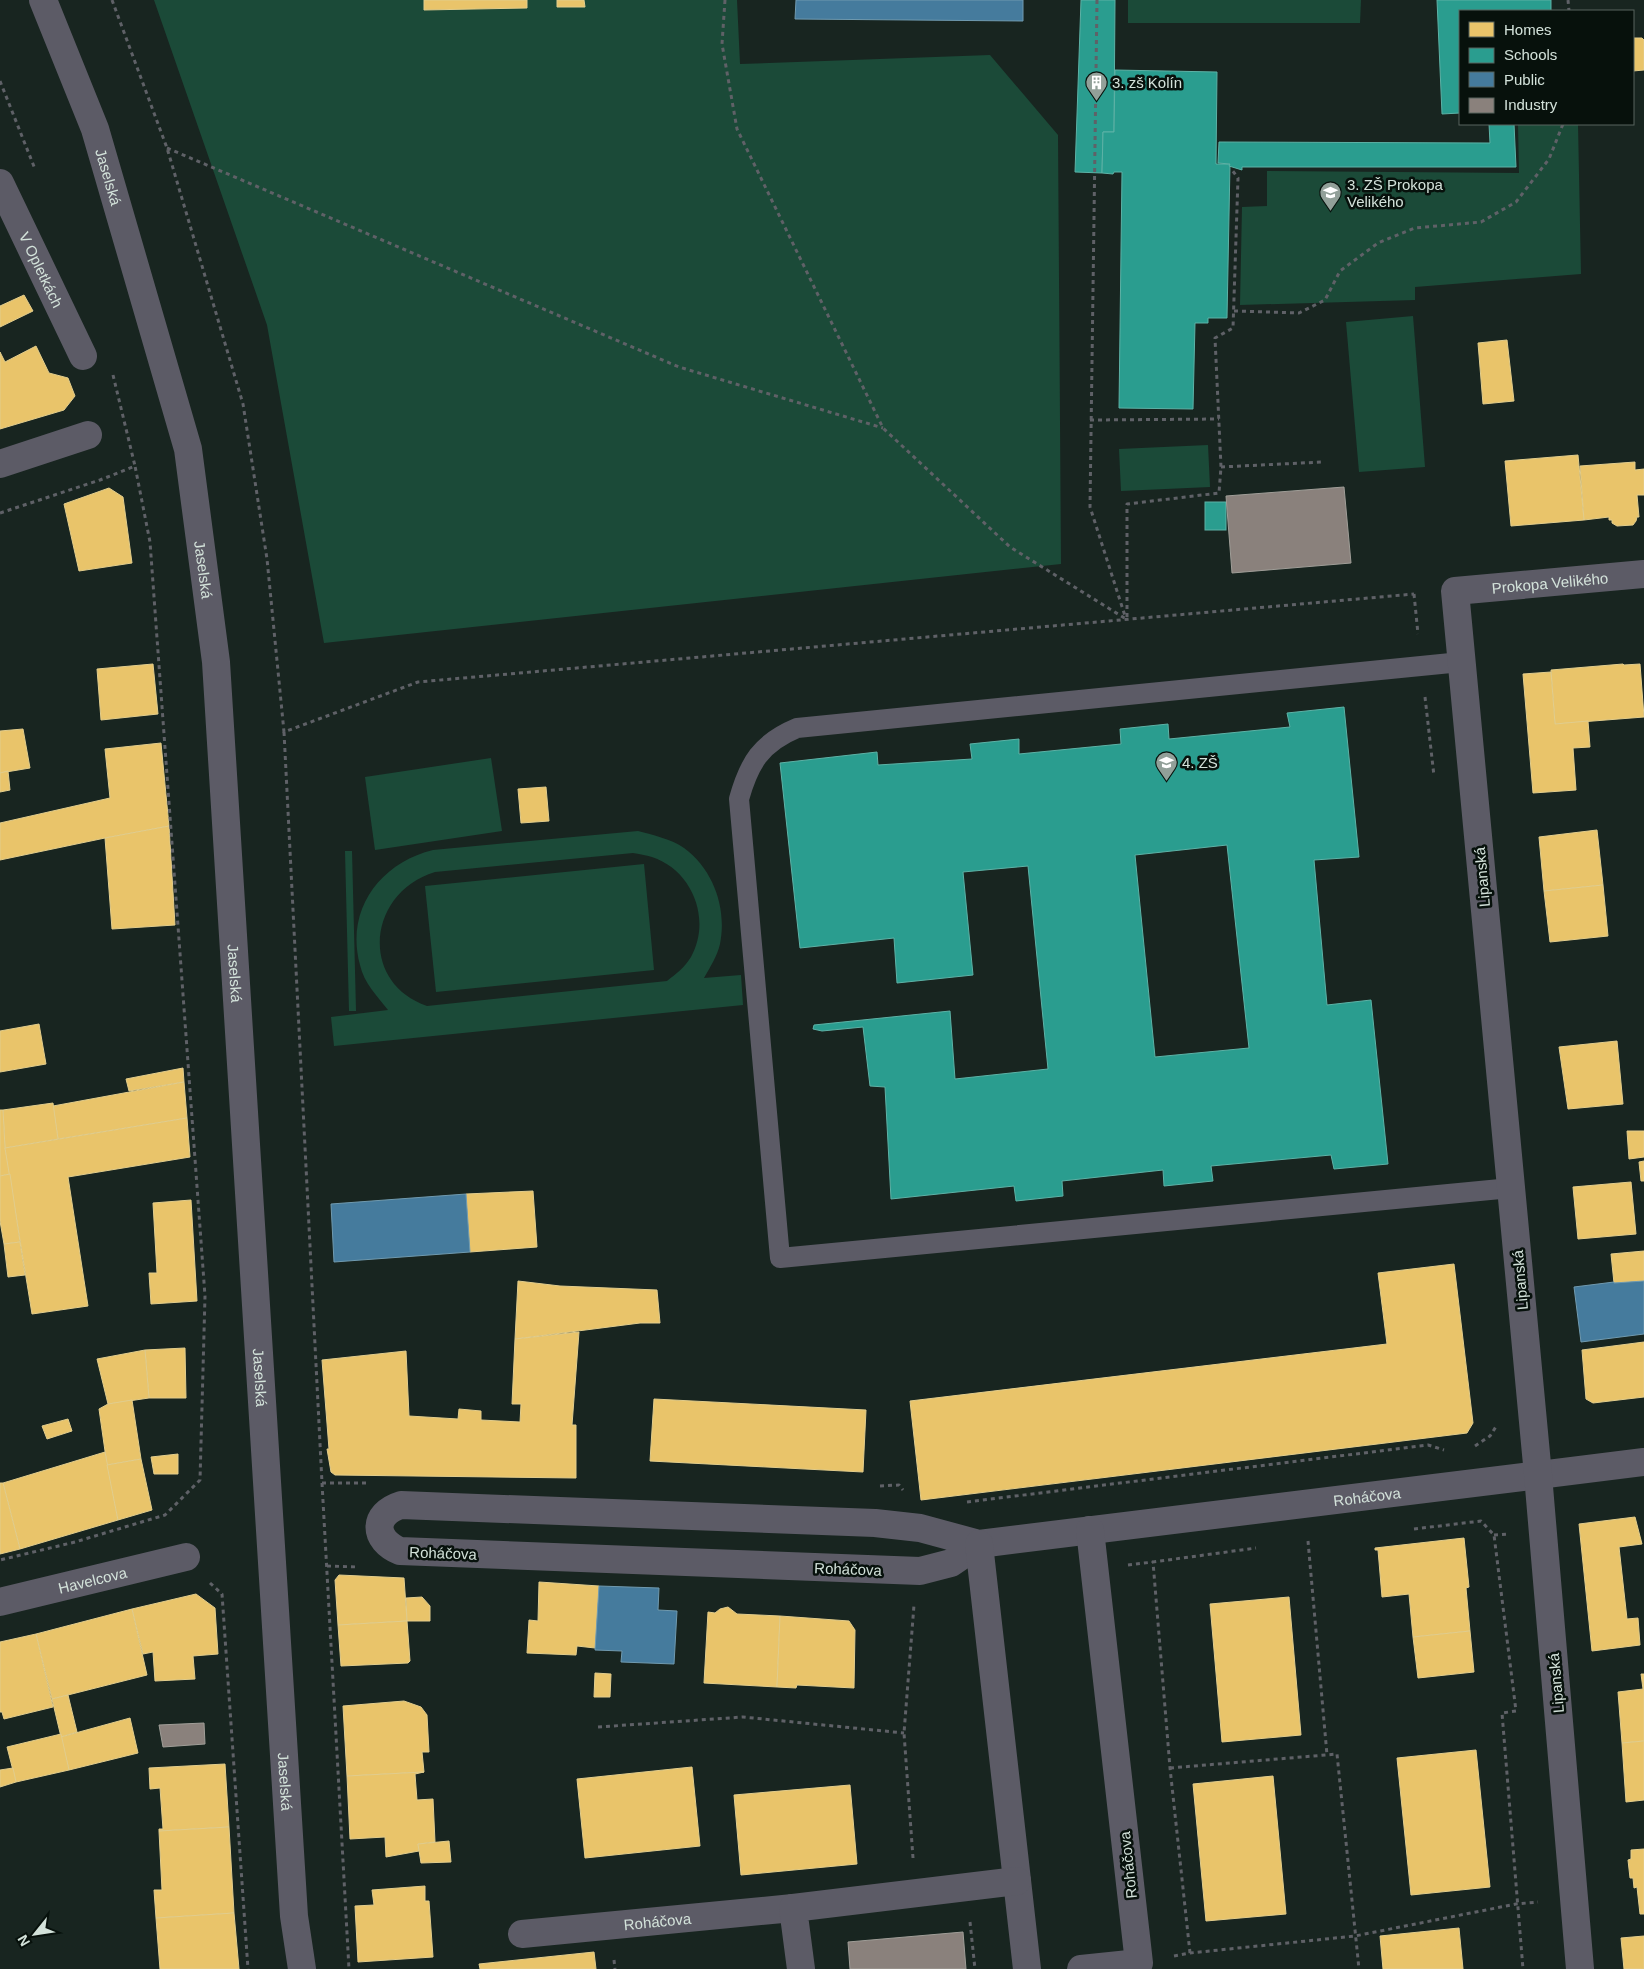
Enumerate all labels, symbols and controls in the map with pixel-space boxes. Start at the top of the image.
legend [1459,10,1634,125]
text: Homes [1504,21,1552,38]
text: Schools [1504,46,1557,63]
building icon: 3. zš Kolín [1084,70,1108,101]
text: Public [1504,71,1545,88]
place label: 3. zš Kolín [1112,74,1182,91]
text: Industry [1504,96,1558,113]
street label: Jaselská [93,147,125,208]
place label: 3. ZŠ Prokopa Velikého [1347,176,1444,210]
school or university icon: 3. ZŠ Prokopa Velikého [1319,181,1343,212]
street label: V Opletkách [16,229,67,310]
street label: Jaselská [192,540,216,600]
street label: Prokopa Velikého [1491,569,1609,596]
school or university icon: 4. ZŠ [1154,750,1178,781]
place label: 4. ZŠ [1182,754,1218,771]
street label: Lipanská [1471,846,1493,908]
street label: Jaselská [225,944,246,1004]
street label: Lipanská [1509,1249,1531,1311]
street label: Jaselská [250,1348,271,1408]
street label: Roháčova [1332,1484,1402,1509]
street label: Roháčova [409,1543,478,1563]
street label: Roháčova [814,1559,883,1579]
street label: Havelcova [56,1563,129,1596]
street label: Lipanská [1545,1652,1567,1714]
street label: Jaselská [275,1752,296,1812]
street label: Roháčova [1116,1830,1140,1899]
north arrow [10,1909,60,1959]
street label: Roháčova [623,1909,692,1933]
text: N [14,1932,33,1949]

